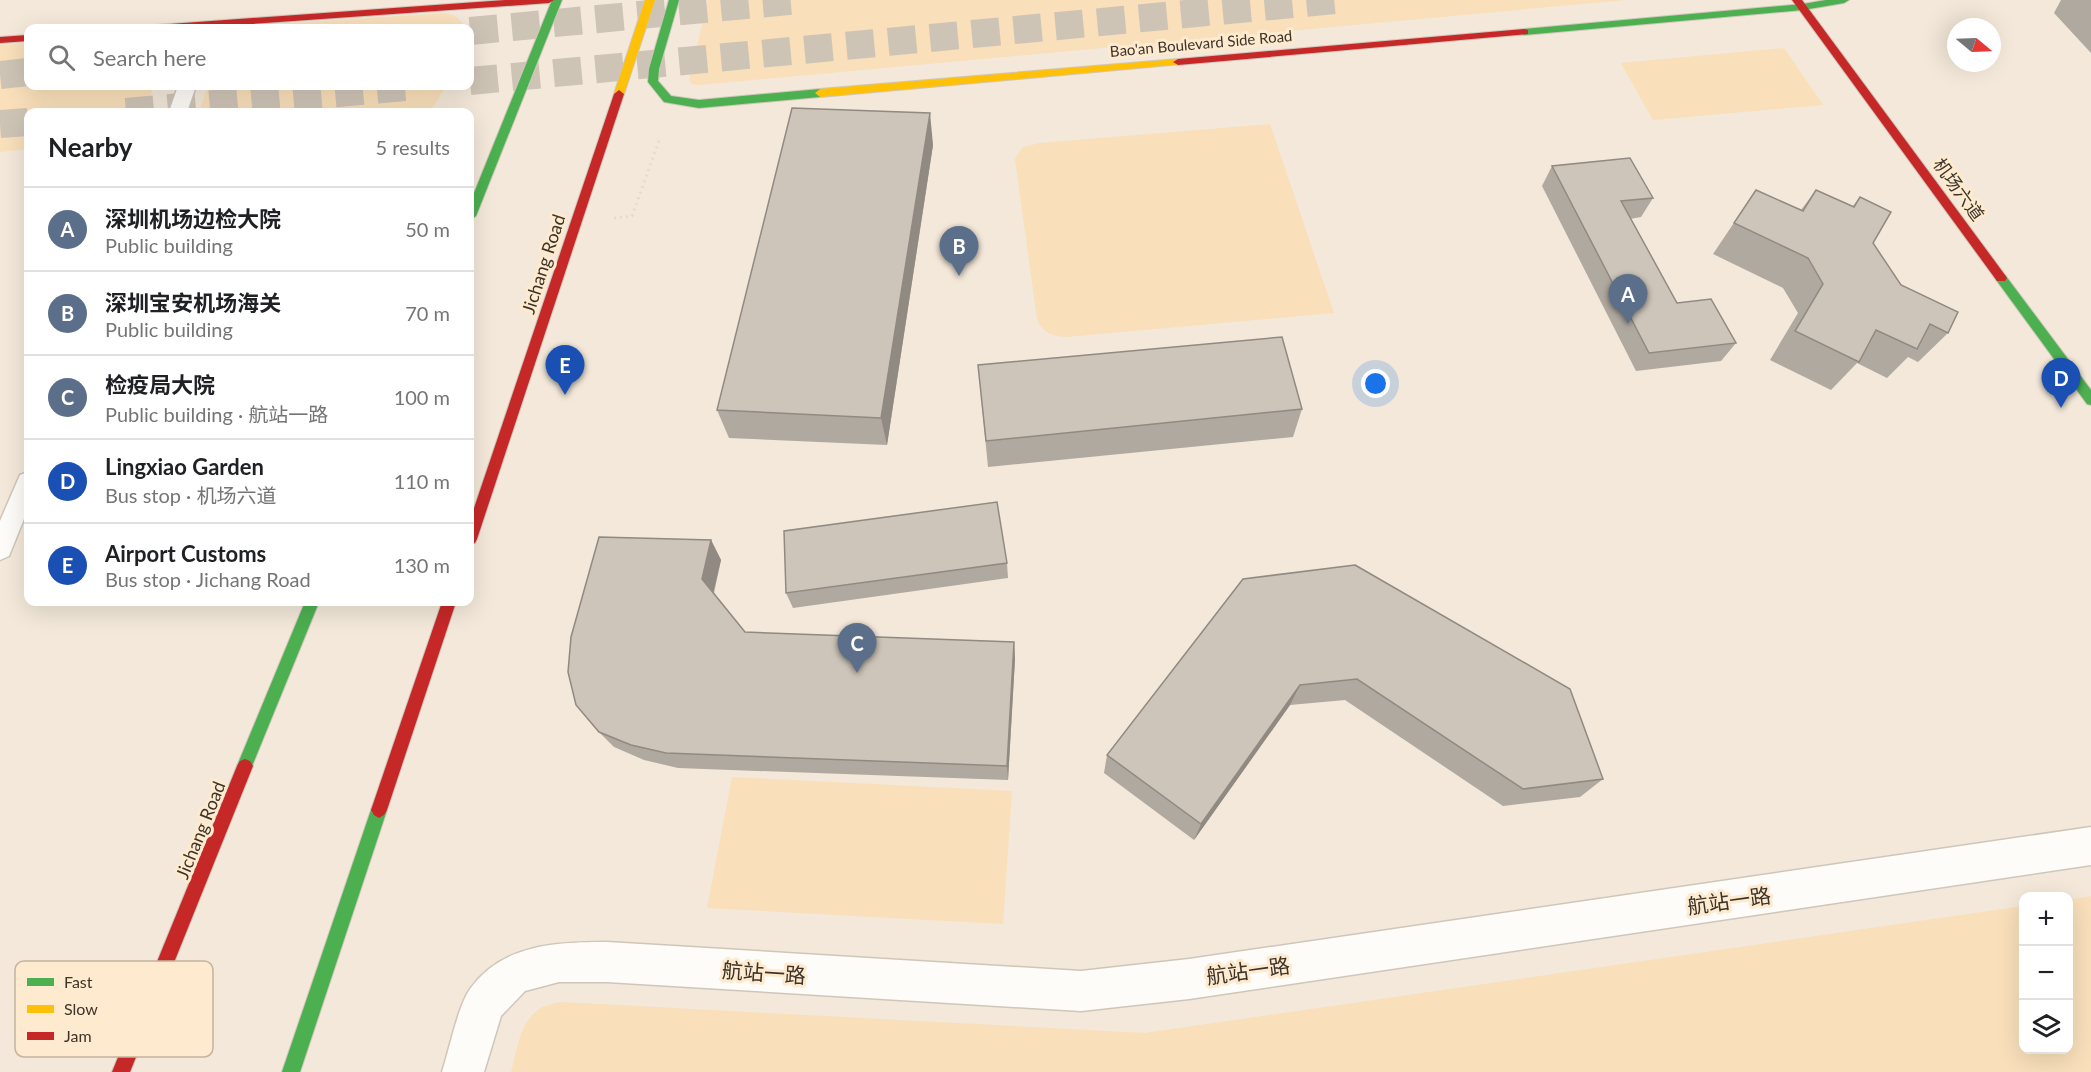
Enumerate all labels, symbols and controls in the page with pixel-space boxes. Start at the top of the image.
north arrow [1947,18,2001,72]
search box [24,24,474,90]
street label: Bao'an Boulevard Side Road [1109,26,1293,60]
icon: search [45,41,78,74]
text: Search here [93,44,206,71]
text: Nearby [48,131,133,163]
text: 5 results [375,135,450,159]
street label: 机场六道 [1929,153,1989,225]
text: 深圳机场边检大院 [105,205,281,232]
street label: Jichang Road [517,211,569,317]
text: A [61,217,74,241]
text: 50 m [405,217,450,241]
pin: B [940,226,978,276]
text: Public building [105,233,233,257]
pin: A [1608,274,1648,324]
text: 深圳宝安机场海关 [105,289,281,316]
text: B [61,301,74,325]
text: 70 m [405,301,450,325]
text: Public building [105,317,233,341]
pin: E [546,346,584,395]
pin: D [2042,358,2080,408]
your location [1361,369,1390,398]
text: 检疫局大院 [105,371,215,398]
text: C [61,385,74,409]
text: 100 m [394,385,450,409]
text: Public building · 航站一路 [105,402,328,426]
text: Lingxiao Garden [105,453,264,480]
text: D [60,469,75,493]
text: 110 m [394,469,450,493]
text: Bus stop · 机场六道 [105,483,276,507]
text: Airport Customs [105,540,266,567]
text: E [62,553,73,577]
text: 130 m [394,553,450,577]
text: Bus stop · Jichang Road [105,567,311,591]
pin: C [838,624,876,673]
street label: Jichang Road [170,778,230,882]
street label: 航站一路 [1686,882,1772,918]
map controls [2019,892,2073,1054]
button: + [2019,892,2073,946]
button: − [2019,946,2073,1000]
street label: 航站一路 [1205,952,1291,988]
street label: 航站一路 [721,957,807,987]
legend [15,961,213,1057]
text: Fast [64,972,93,991]
text: Slow [64,999,98,1018]
button: layers [2019,1000,2073,1054]
text: Jam [64,1026,92,1045]

